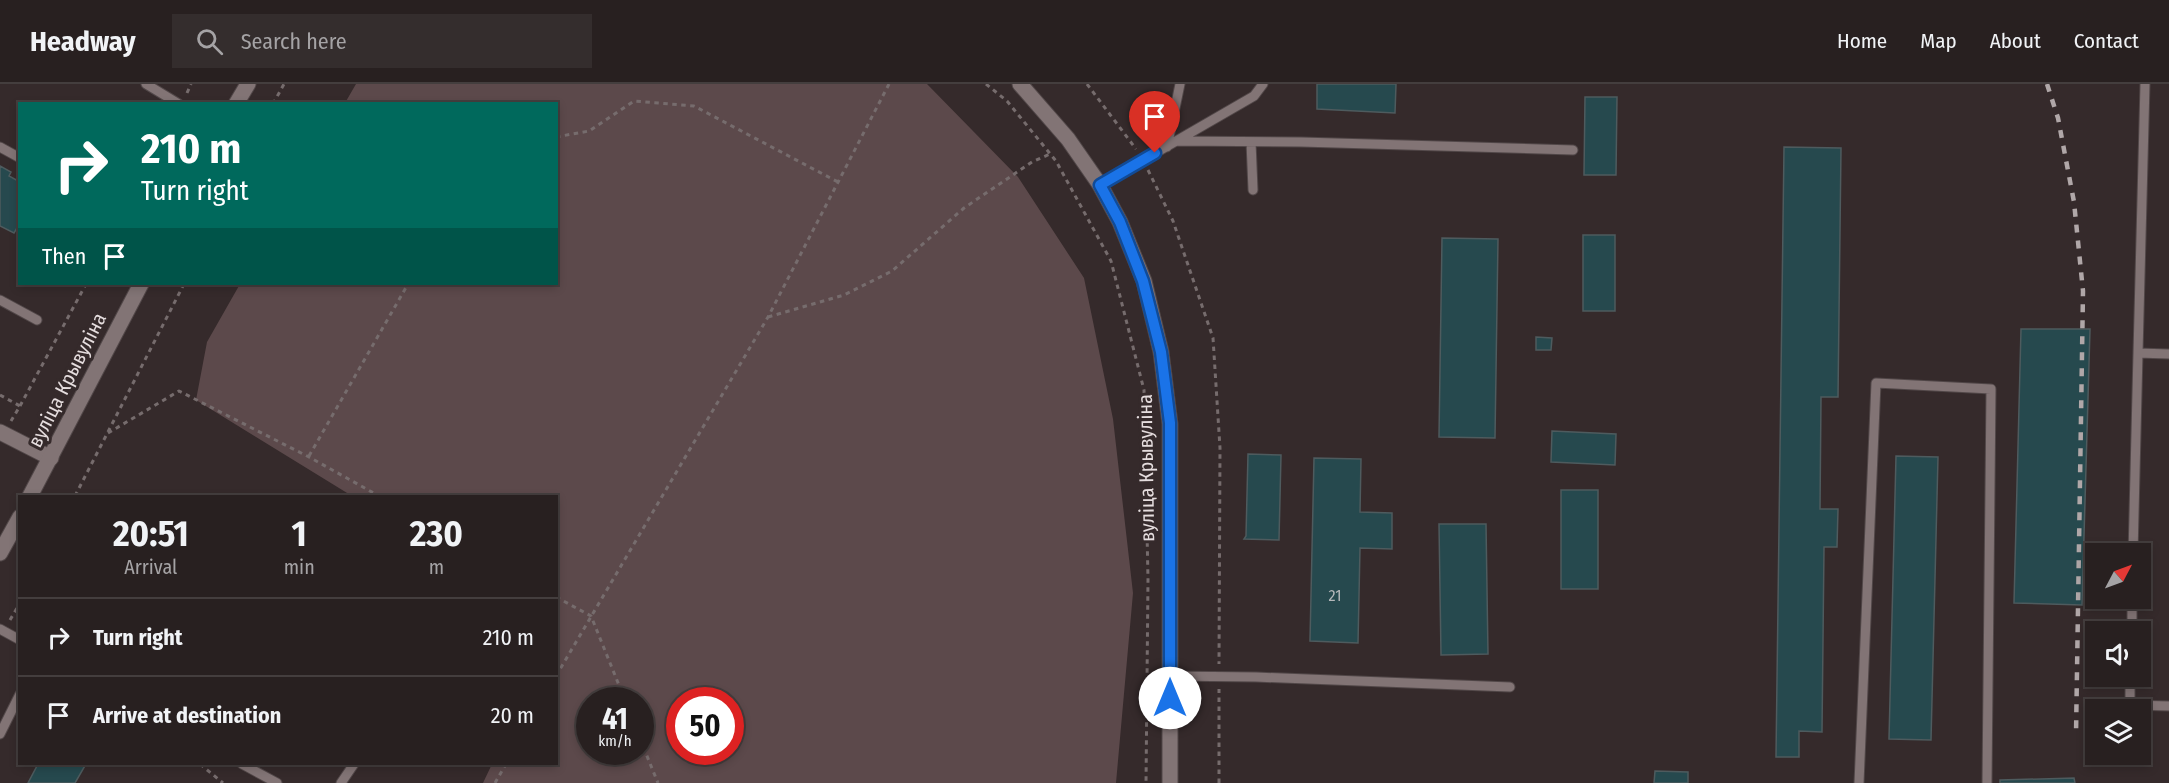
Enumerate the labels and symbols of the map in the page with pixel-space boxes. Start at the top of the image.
pin [1129,91,1180,153]
street label: вуліца Крывуліна [23,309,111,451]
street label: вуліца Крывуліна [1133,394,1159,542]
north arrow [2085,543,2151,609]
house number: 21 [1329,586,1341,605]
position arrow [1138,666,1202,730]
speed limit sign: 50 [666,687,744,765]

